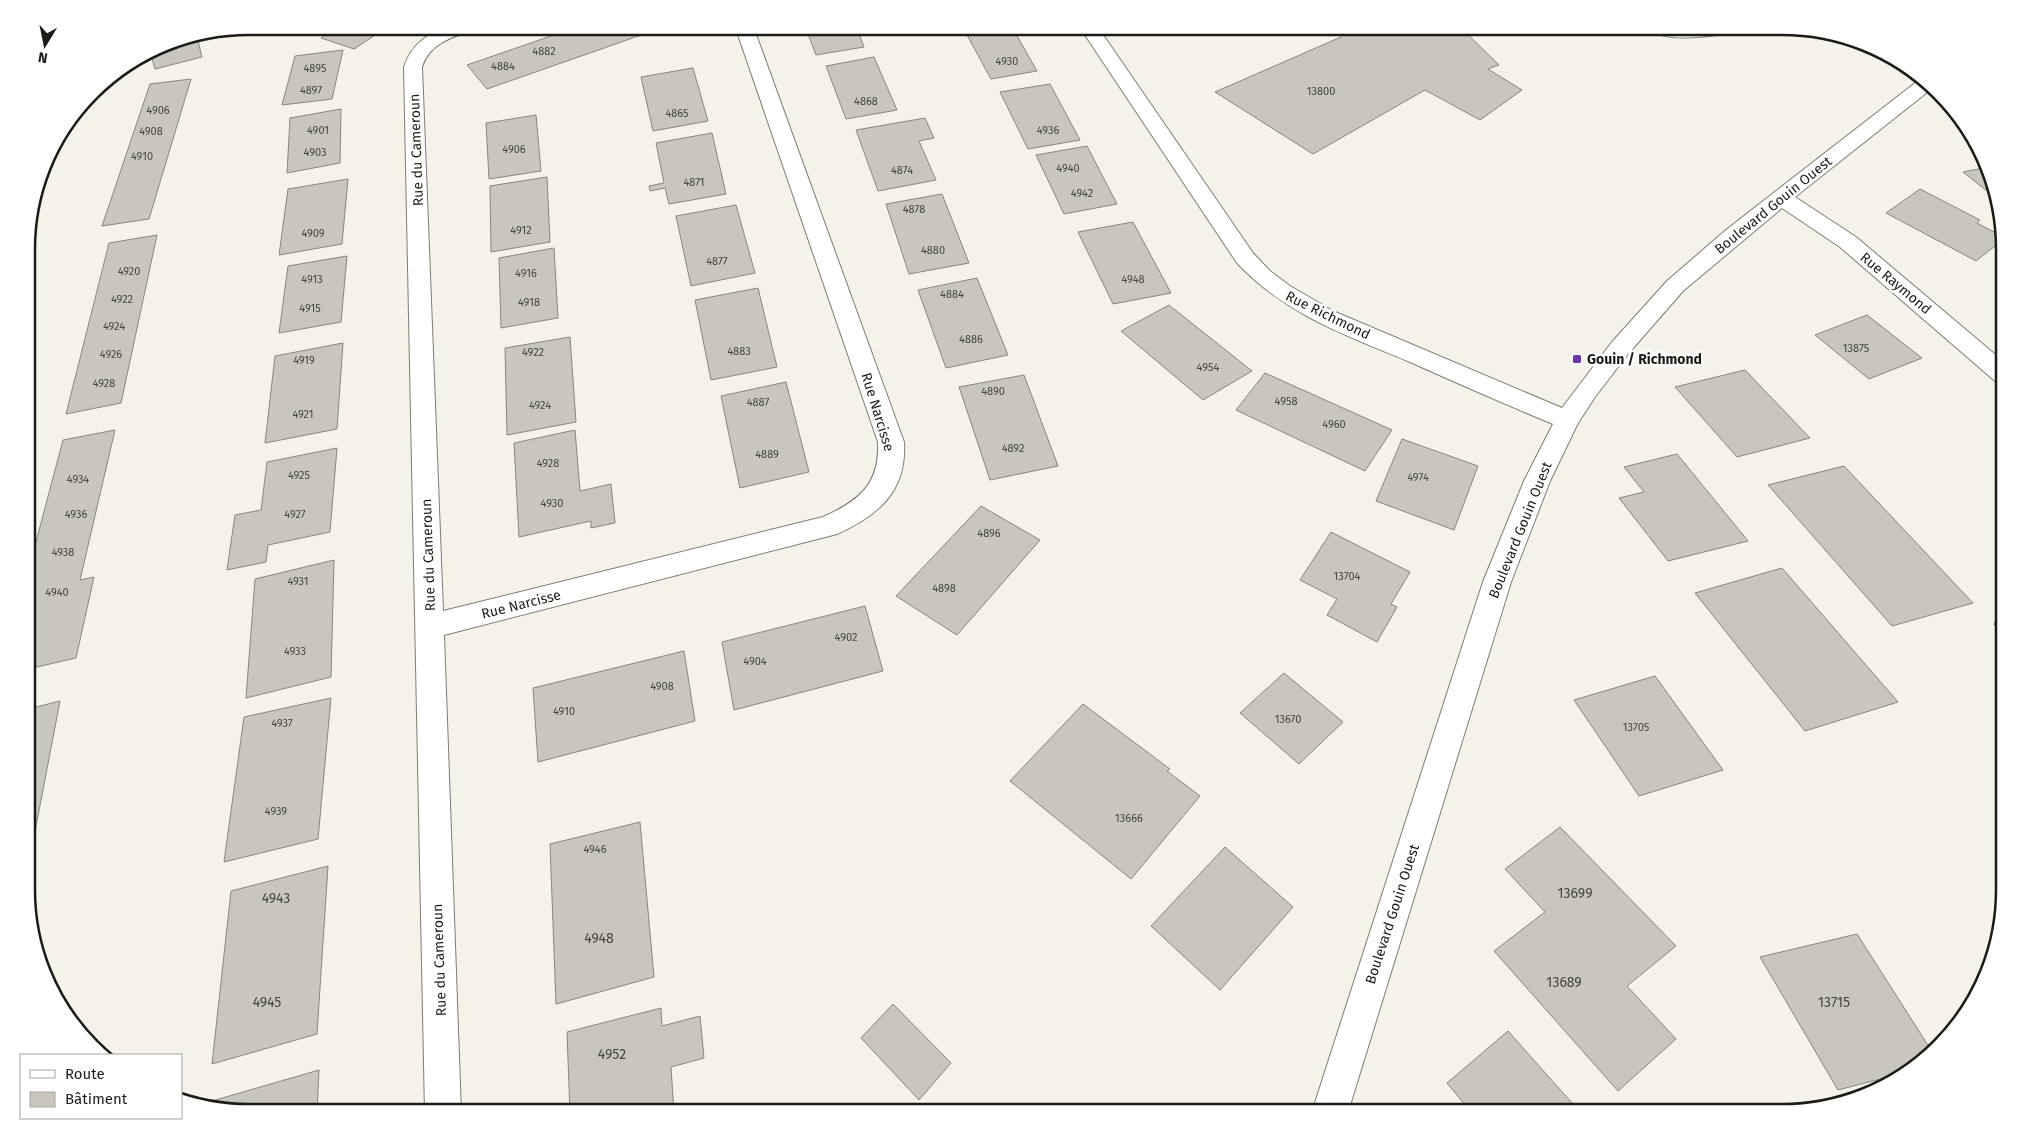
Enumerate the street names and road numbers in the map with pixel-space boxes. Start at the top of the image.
street label: Rue du Cameroun [406,93,427,207]
street label: Boulevard Gouin Ouest [1711,152,1836,258]
street label: Rue Raymond [1857,249,1935,318]
street label: Rue Richmond [1283,288,1373,343]
street label: Rue Narcisse [858,371,898,454]
street label: Boulevard Gouin Ouest [1485,459,1556,601]
street label: Rue du Cameroun [418,498,439,612]
street label: Rue Narcisse [480,586,563,623]
street label: Boulevard Gouin Ouest [1362,841,1423,986]
street label: Rue du Cameroun [429,903,450,1017]

